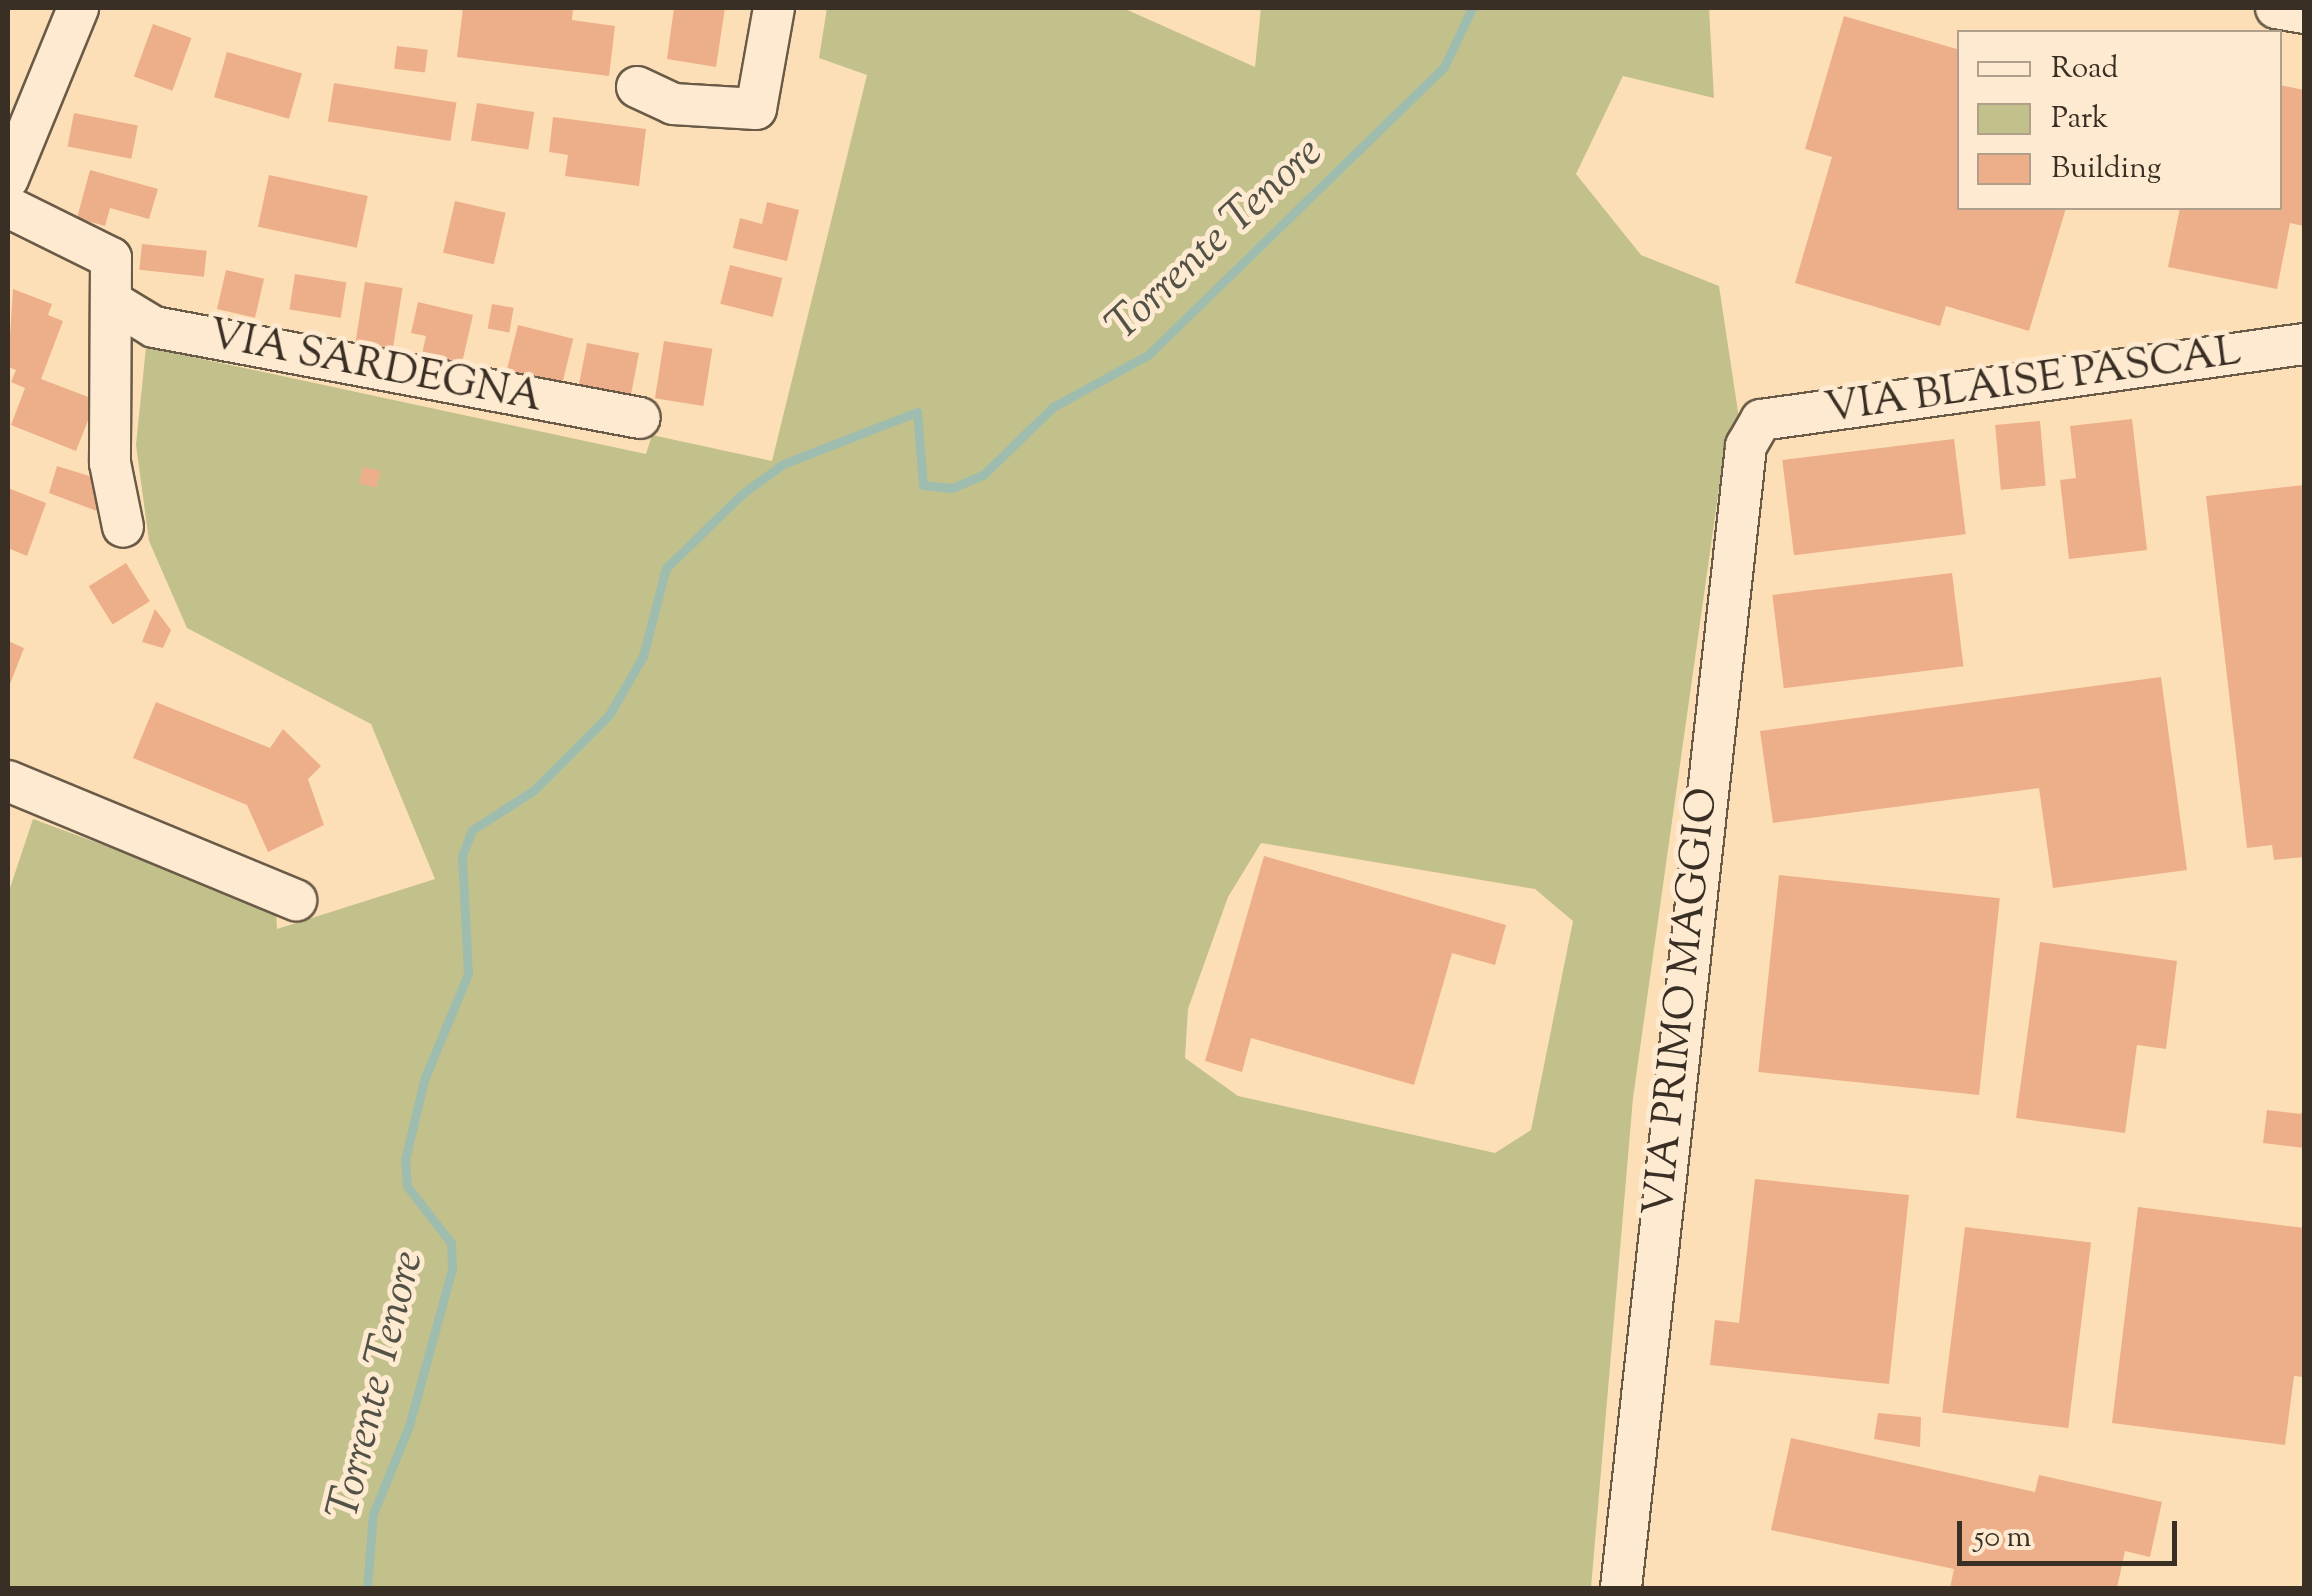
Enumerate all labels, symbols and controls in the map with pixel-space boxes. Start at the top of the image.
legend [1957,30,2282,210]
text: Road [2051,48,2118,91]
text: Park [2051,98,2108,141]
water label: Torrente Tenore [1097,127,1335,355]
text: Building [2051,148,2161,191]
street label: VIA SARDEGNA [204,311,546,425]
street label: VIA BLAISE PASCAL [1822,328,2244,436]
street label: VIA PRIMO MAGGIO [1635,786,1731,1218]
water label: Torrente Tenore [319,1246,437,1526]
scale bar [1962,1501,2182,1563]
text: 50 m [1974,1517,2031,1560]

